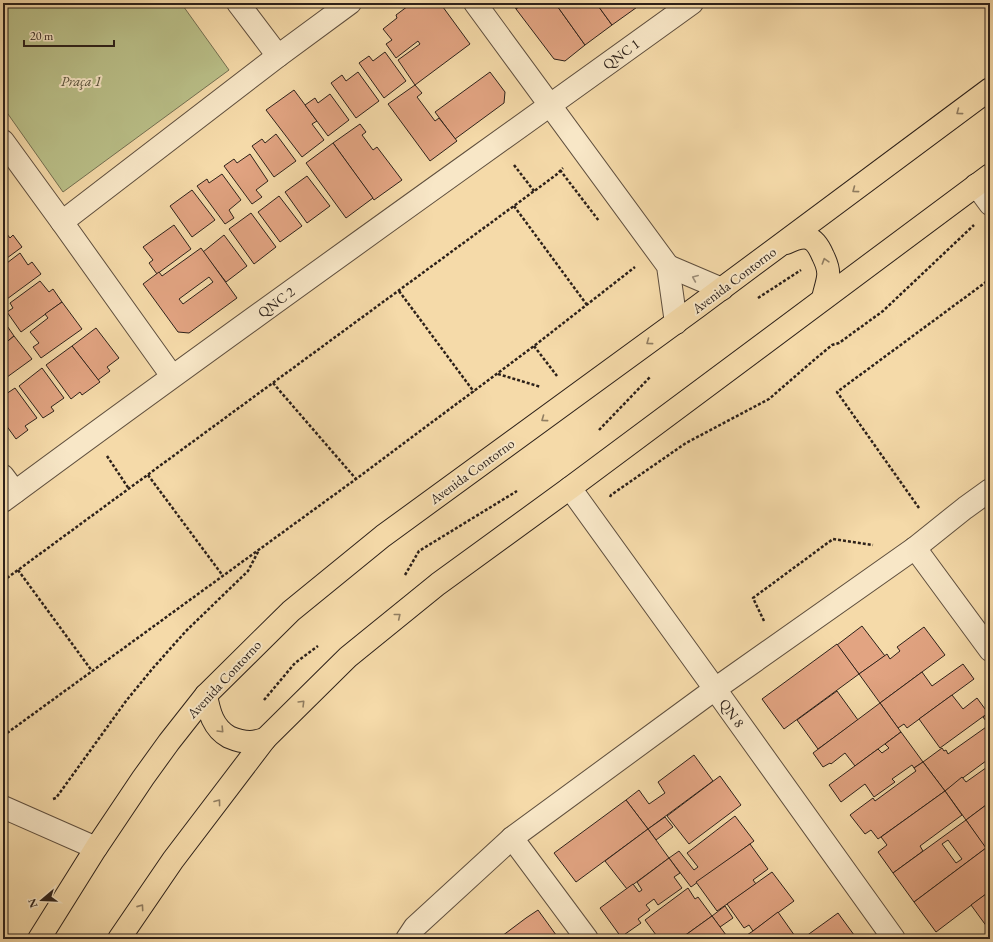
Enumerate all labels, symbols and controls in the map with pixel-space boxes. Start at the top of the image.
scale bar [24,22,114,48]
text: 20 m [30,28,54,44]
street label: QNC 1 [599,35,643,73]
park label: Praça 1 [61,72,101,90]
one-way arrow [956,107,963,114]
one-way arrow [852,185,859,192]
street label: Avenida Contorno [688,242,780,318]
one-way arrow [821,258,830,265]
one-way arrow [691,275,699,283]
street label: QNC 2 [254,282,298,321]
one-way arrow [646,338,653,345]
one-way arrow [541,414,548,422]
street label: Avenida Contorno [425,434,518,509]
one-way arrow [393,614,401,621]
street label: Avenida Contorno [182,636,265,723]
street label: QN 8 [716,695,749,731]
one-way arrow [297,700,305,708]
one-way arrow [216,725,224,733]
one-way arrow [213,799,221,806]
north arrow [22,880,62,920]
text: N [24,897,41,910]
one-way arrow [136,904,144,911]

